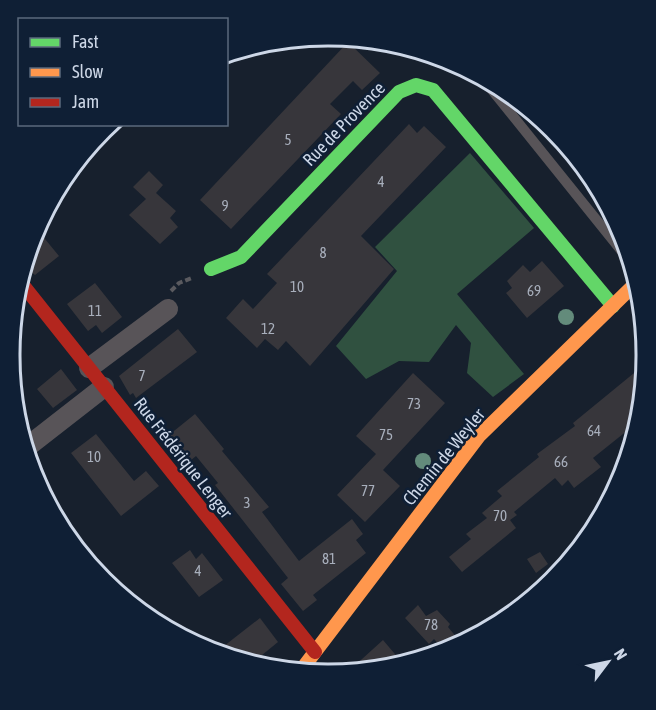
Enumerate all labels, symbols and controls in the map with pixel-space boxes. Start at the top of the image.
legend [18,18,228,126]
text: Fast [72,31,99,52]
text: Slow [72,61,103,82]
street label: Rue de Provence [298,77,389,170]
text: Jam [72,91,99,112]
house number: 5 [284,131,292,148]
house number: 4 [377,173,385,190]
house number: 9 [221,197,229,214]
house number: 8 [319,244,327,261]
house number: 10 [290,278,304,295]
house number: 69 [527,282,541,299]
house number: 11 [88,302,102,319]
house number: 12 [261,320,275,337]
house number: 7 [138,367,146,384]
street label: Rue Frédérique Lenger [130,393,237,523]
house number: 73 [407,395,421,412]
street label: Chemin de Weyler [398,404,489,509]
house number: 64 [587,422,601,439]
house number: 75 [379,426,393,443]
house number: 10 [87,448,101,465]
house number: 66 [554,453,568,470]
house number: 77 [361,482,375,499]
house number: 3 [243,494,251,511]
house number: 70 [493,507,507,524]
house number: 81 [322,550,336,567]
house number: 4 [194,562,202,579]
house number: 78 [424,616,438,633]
north arrow [578,632,638,692]
text: N [611,645,631,663]

